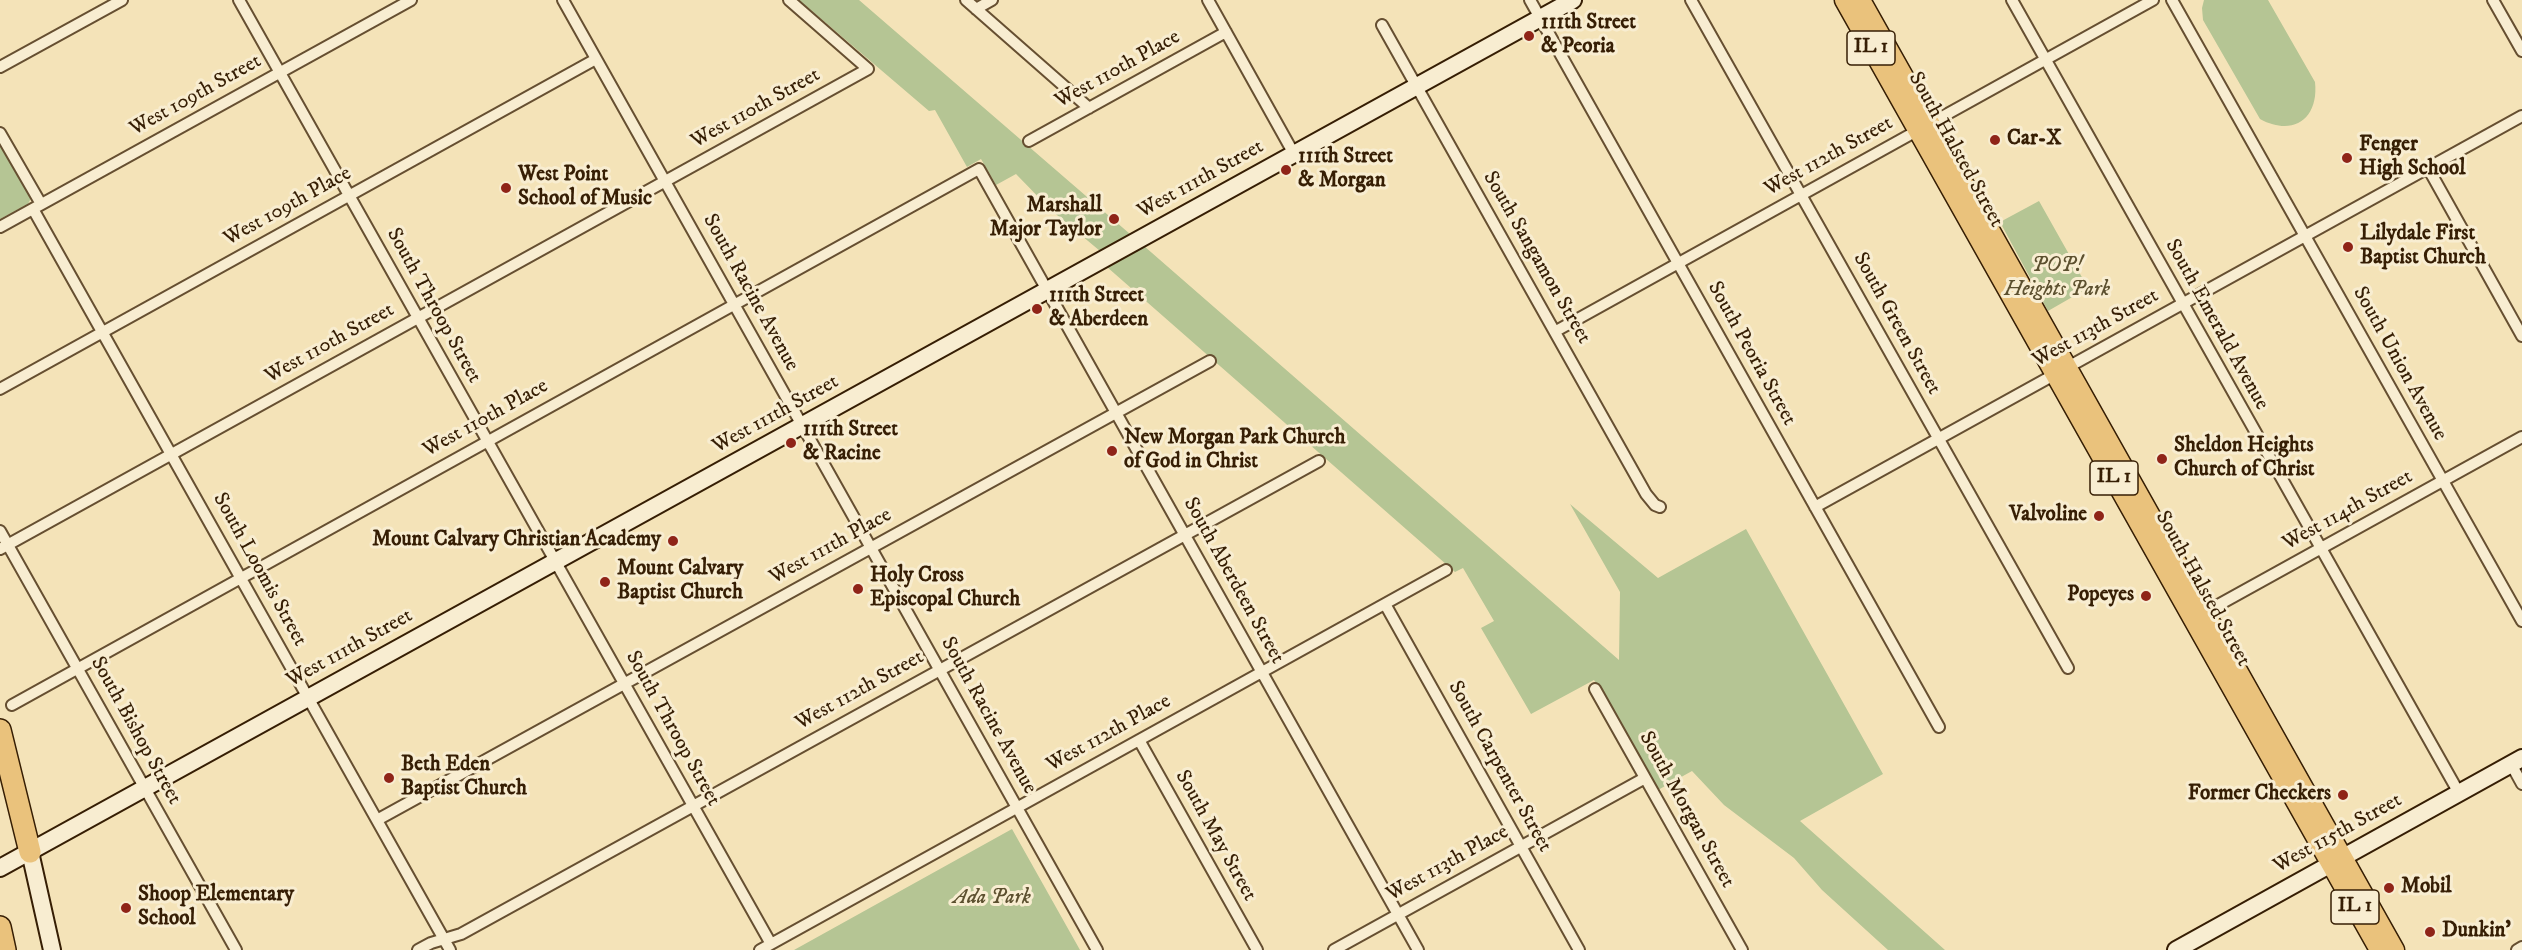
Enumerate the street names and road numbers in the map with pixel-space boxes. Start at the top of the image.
street label: West 110th Place [1051,25,1185,115]
road number: IL 1 [1847,31,1895,65]
street label: West 109th Street [126,49,266,143]
street label: West 110th Street [687,63,825,155]
street label: South Halsted Street [1902,68,2008,232]
street label: West 112th Street [1760,111,1898,203]
street label: West 111th Street [1134,135,1268,225]
street label: West 109th Place [220,162,356,252]
street label: South Sangamon Street [1476,167,1596,349]
street label: South Racine Avenue [696,210,804,376]
street label: South Throop Street [380,224,486,388]
street label: South Emerald Avenue [2159,235,2273,415]
street label: South Green Street [1847,249,1945,399]
street label: South Peoria Street [1701,278,1801,430]
street label: South Union Avenue [2346,283,2452,445]
street label: West 113th Street [2029,284,2163,374]
street label: West 110th Street [261,298,399,390]
street label: West 111th Street [709,370,843,460]
street label: West 110th Place [419,374,553,464]
road number: IL 1 [2090,461,2138,495]
street label: West 114th Street [2279,465,2417,557]
street label: South Loomis Street [206,489,312,651]
street label: South Aberdeen Street [1177,493,1289,669]
street label: West 111th Place [766,503,896,591]
street label: South Halsted Street [2149,507,2255,671]
street label: West 111th Street [283,604,417,694]
street label: South Racine Avenue [934,633,1042,799]
street label: West 112th Street [791,645,929,737]
street label: South Throop Street [619,647,725,811]
street label: South Bishop Street [84,653,186,809]
street label: South Carpenter Street [1441,677,1557,857]
street label: West 112th Place [1042,689,1176,779]
street label: South Morgan Street [1633,727,1739,893]
street label: South May Street [1169,766,1261,906]
street label: West 115th Street [2269,788,2407,880]
street label: West 113th Place [1383,820,1513,908]
road number: IL 1 [2331,890,2379,924]

